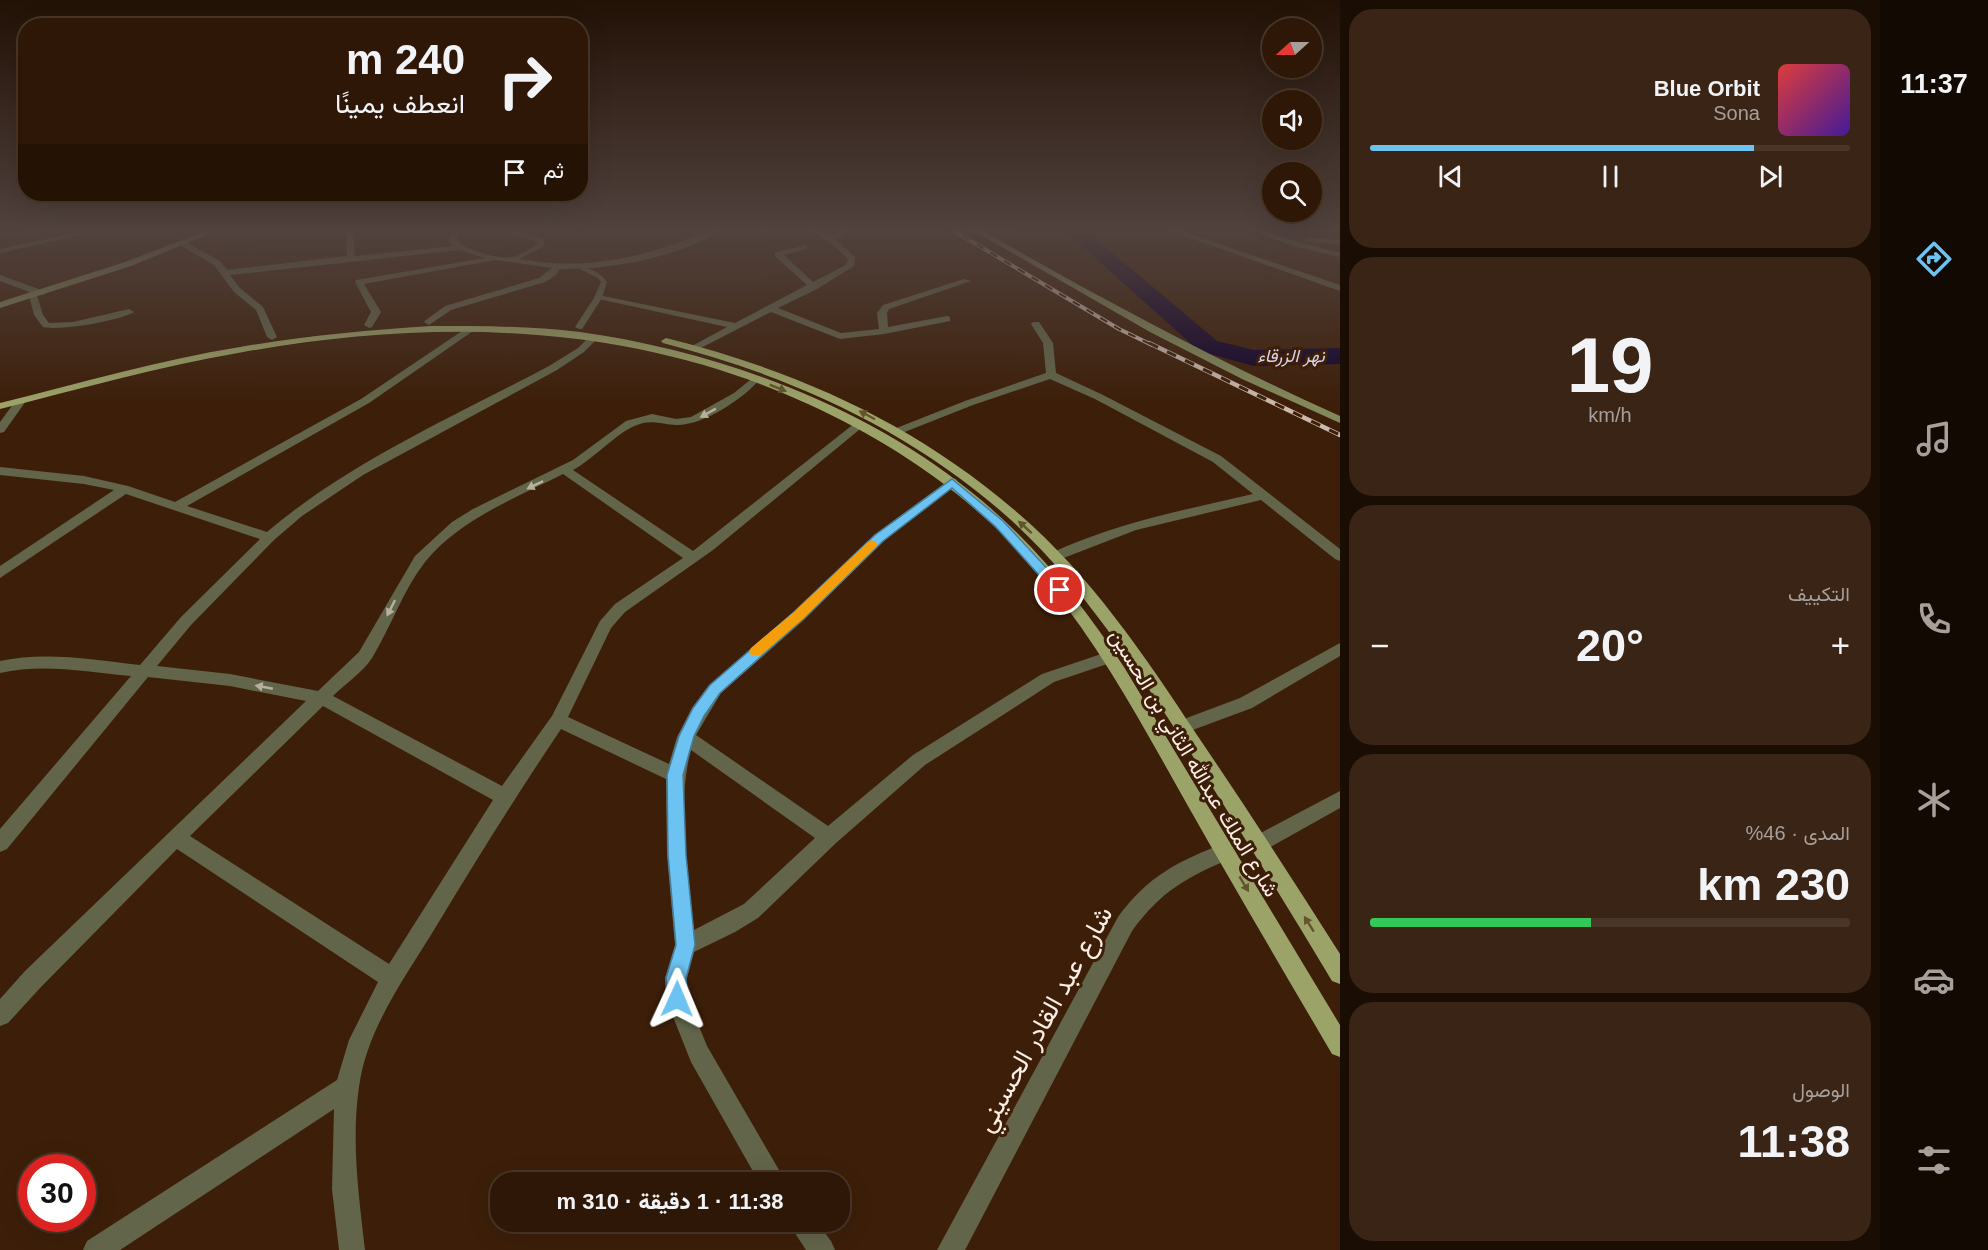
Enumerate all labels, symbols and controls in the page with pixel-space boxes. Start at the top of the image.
north arrow [1262,18,1322,78]
map controls [1262,18,1322,222]
text: 240 m [346,36,465,83]
icon: right [486,42,564,120]
text: 11:37 [1900,69,1968,99]
text: Blue Orbit [1654,76,1760,101]
text: انعطف يمينًا [335,89,465,119]
button: sound [1262,90,1322,150]
text: Sona [1713,102,1760,124]
icon: arrive [498,156,531,189]
text: ثم [543,158,564,183]
icon: previous [1434,160,1467,193]
icon: pause [1594,160,1627,193]
icon: next [1754,160,1787,193]
button: search [1262,162,1322,222]
icon: directions [1913,238,1955,280]
text: 19 [1567,321,1653,409]
water label: نهر الزرقاء [1257,346,1325,367]
one-way arrow [769,383,787,393]
text: km/h [1588,404,1632,426]
one-way arrow [699,408,716,418]
one-way arrow [858,410,876,420]
icon: music [1913,418,1955,460]
one-way arrow [527,481,544,490]
one-way arrow [1018,520,1033,534]
pin [1034,564,1085,615]
icon: arrive [1043,573,1076,606]
text: التكييف [1788,583,1850,605]
icon: phone [1913,598,1955,640]
one-way arrow [386,599,396,616]
text: 20° [1576,620,1644,671]
street label: شارع الملك عبدالله الثاني بن الحسين [1100,624,1284,904]
text: − [1370,627,1389,664]
text: + [1831,627,1850,664]
one-way arrow [255,682,274,691]
icon: climate [1913,779,1955,821]
text: المدى · 46% [1746,822,1850,844]
text: 230 km [1697,859,1850,910]
one-way arrow [1239,876,1250,892]
street label: شارع عبد القادر الحسيني [969,901,1124,1140]
one-way arrow [1303,916,1315,932]
icon: car [1913,959,1955,1001]
position arrow [645,967,709,1031]
text: الوصول [1792,1079,1850,1101]
text: 11:38 [1737,1116,1850,1167]
icon: filters [1913,1139,1955,1181]
speed limit sign: 30 [18,1154,96,1232]
text: 11:38 · 1 دقيقة · 310 m [556,1189,784,1214]

